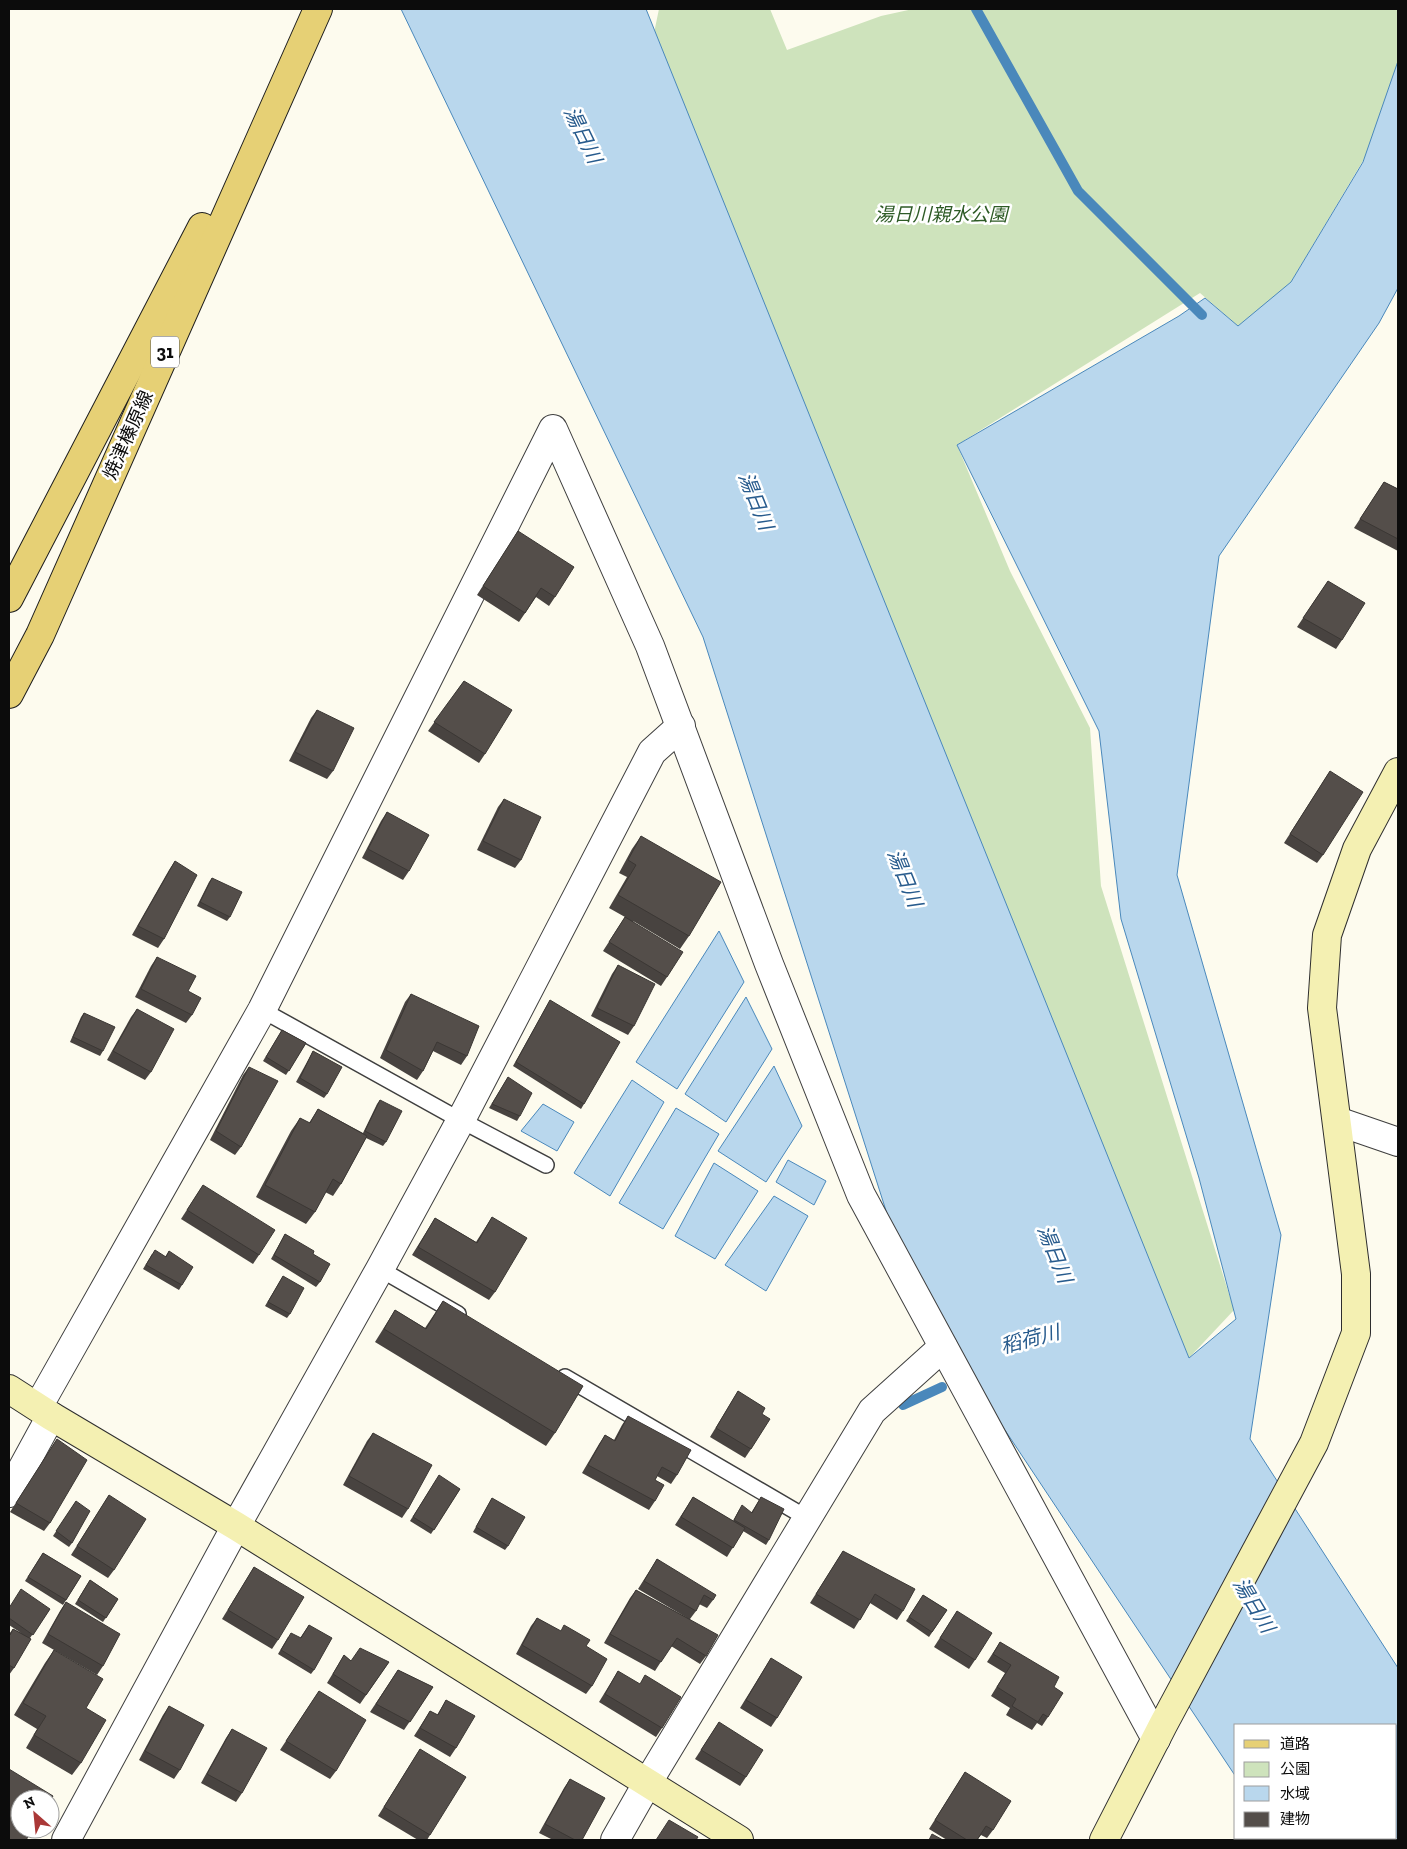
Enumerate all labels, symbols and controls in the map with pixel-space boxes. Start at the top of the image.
water label: 湯日川 [559,103,608,169]
park label: 湯日川親水公園 [874,203,1010,226]
road number: 31 [151,337,179,368]
street label: 焼津榛原線 [98,387,158,483]
water label: 湯日川 [734,469,779,535]
water label: 湯日川 [883,846,928,912]
water label: 湯日川 [1033,1222,1078,1288]
water label: 稻荷川 [998,1319,1064,1358]
water label: 湯日川 [1228,1573,1281,1639]
legend [1234,1724,1397,1839]
text: 道路 [1280,1735,1310,1753]
text: 公園 [1280,1760,1310,1778]
text: 水域 [1280,1785,1310,1803]
north arrow [10,1789,60,1839]
text: N [21,1793,38,1813]
text: 建物 [1280,1810,1310,1828]

